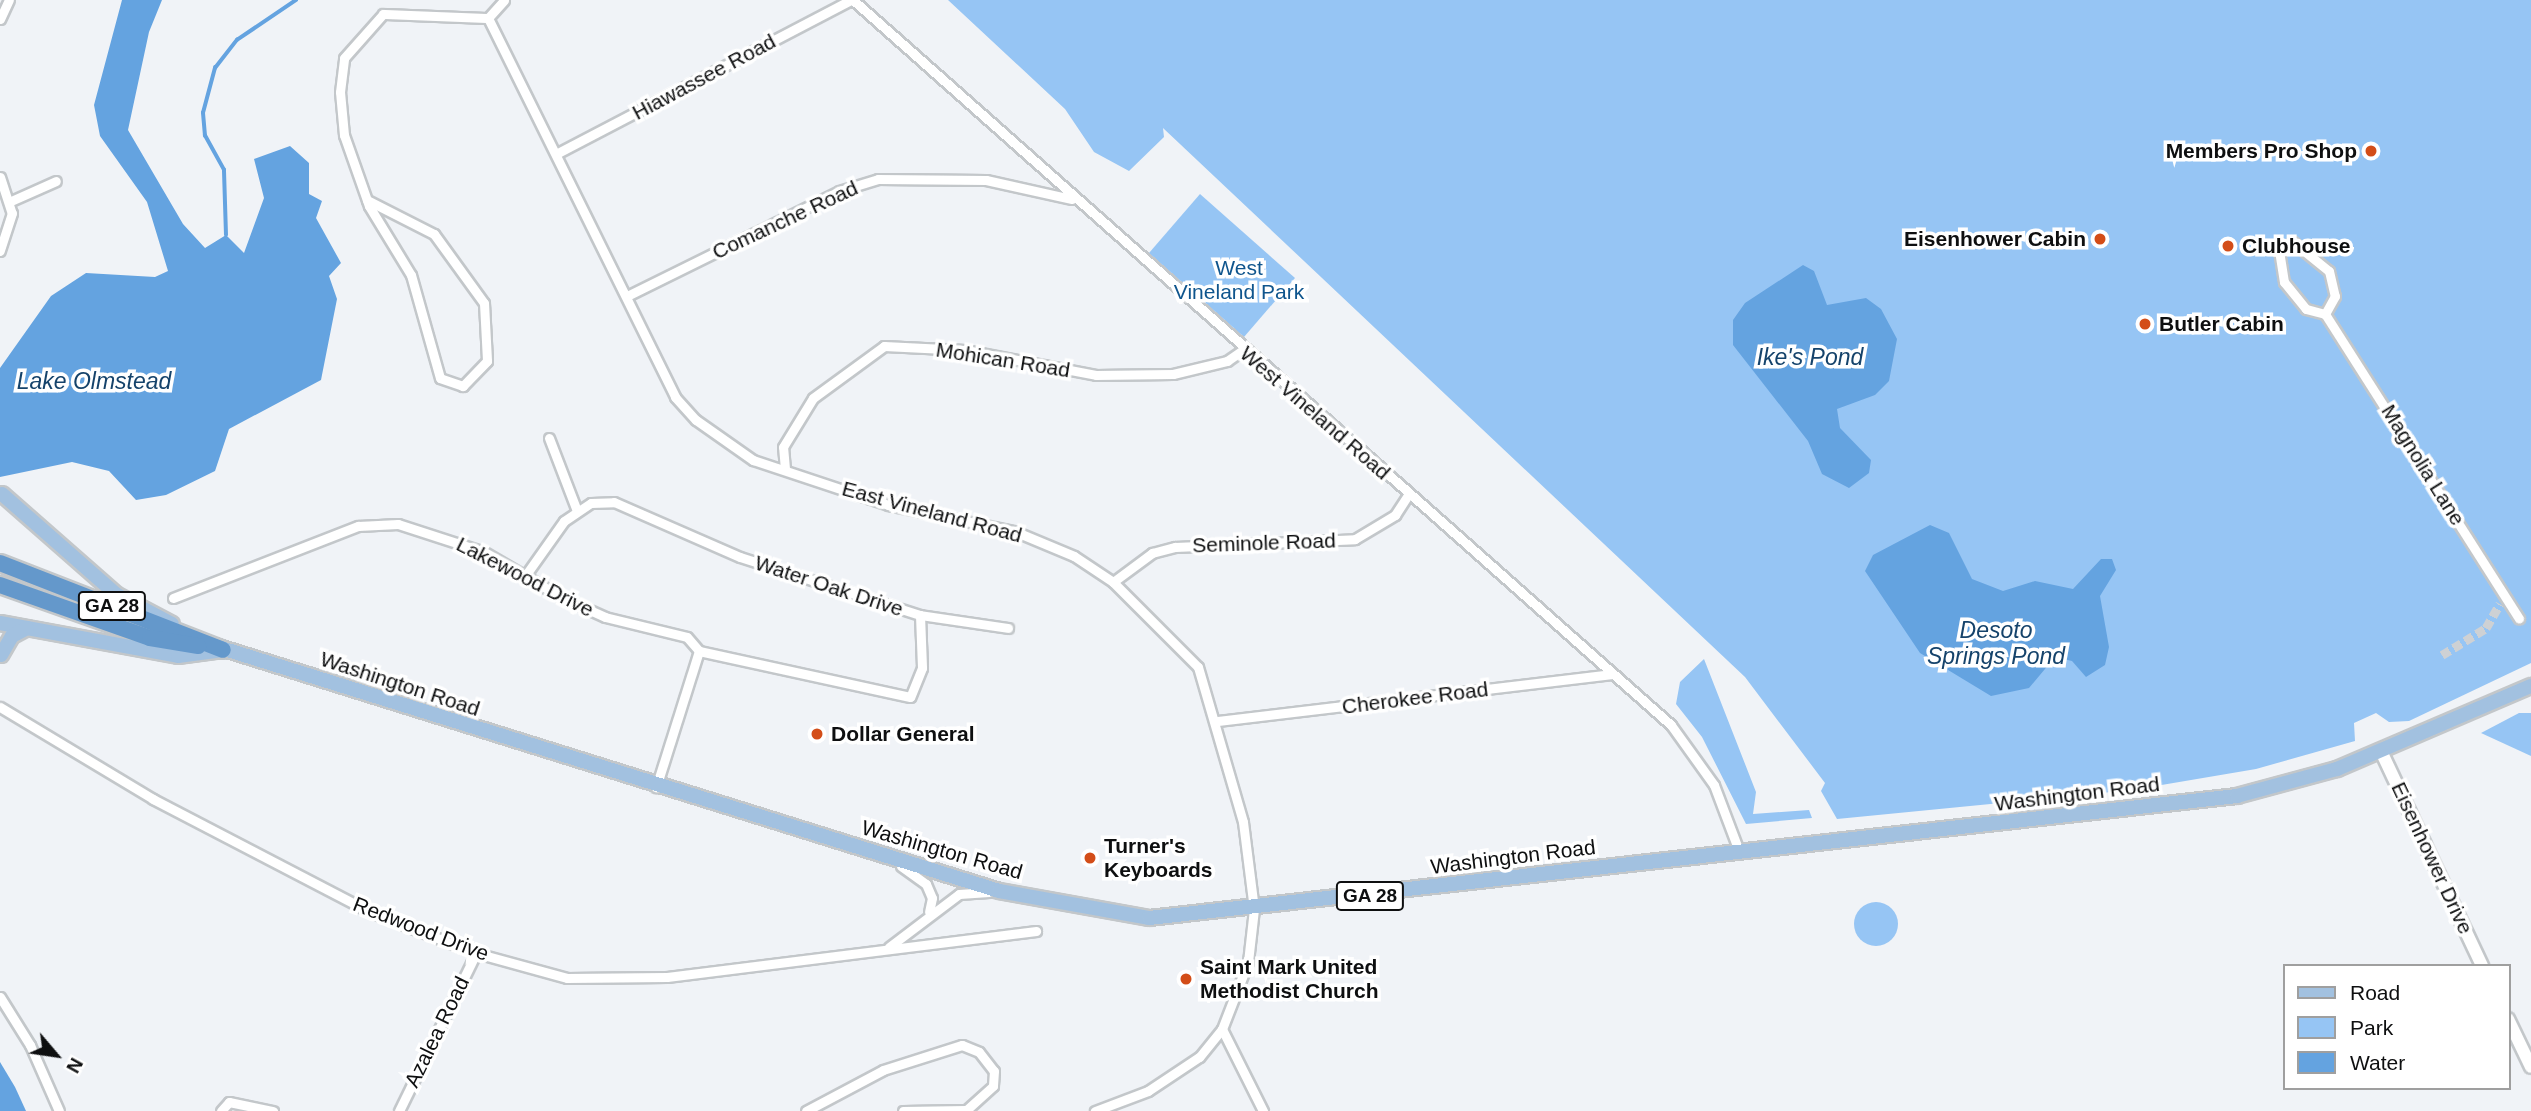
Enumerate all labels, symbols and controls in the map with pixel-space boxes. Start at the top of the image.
street label: Hiawassee Road [628,29,780,125]
place label: Members Pro Shop [2166,138,2357,164]
marker: Members Pro Shop [2363,143,2379,159]
street label: Comanche Road [708,175,862,265]
place label: Eisenhower Cabin [1904,226,2086,252]
marker: Eisenhower Cabin [2092,231,2108,247]
place label: Clubhouse [2242,233,2350,259]
marker: Clubhouse [2220,238,2236,254]
park label: West Vineland Park [1174,255,1304,305]
place label: Butler Cabin [2159,311,2284,337]
marker: Butler Cabin [2137,316,2153,332]
street label: Mohican Road [934,337,1072,383]
street label: West Vineland Road [1235,341,1395,485]
water label: Ike's Pond [1757,343,1863,371]
water label: Lake Olmstead [17,367,171,395]
street label: Magnolia Lane [2376,400,2470,530]
street label: East Vineland Road [839,476,1025,548]
street label: Seminole Road [1192,528,1336,558]
street label: Lakewood Drive [452,532,598,622]
street label: Water Oak Drive [752,550,906,622]
road number: GA 28 [77,590,147,622]
water label: Desoto Springs Pond [1927,616,2065,670]
street label: Washington Road [317,646,483,722]
street label: Cherokee Road [1340,677,1490,719]
place label: Dollar General [831,721,975,747]
marker: Dollar General [809,726,825,742]
street label: Washington Road [1993,771,2161,817]
street label: Eisenhower Drive [2386,778,2478,938]
street label: Washington Road [859,815,1025,885]
place label: Turner's Keyboards [1104,833,1213,883]
street label: Washington Road [1429,834,1597,880]
marker: Turner's Keyboards [1082,850,1098,866]
road number: GA 28 [1335,880,1405,912]
street label: Redwood Drive [349,892,493,966]
place label: Saint Mark United Methodist Church [1200,954,1378,1004]
legend [2282,964,2510,1090]
marker: Saint Mark United Methodist Church [1178,971,1194,987]
street label: Azalea Road [399,972,475,1092]
text: Road [2350,981,2400,1004]
text: Park [2350,1016,2393,1039]
north arrow [21,1020,91,1090]
text: Water [2350,1051,2405,1074]
text: N [62,1054,87,1077]

